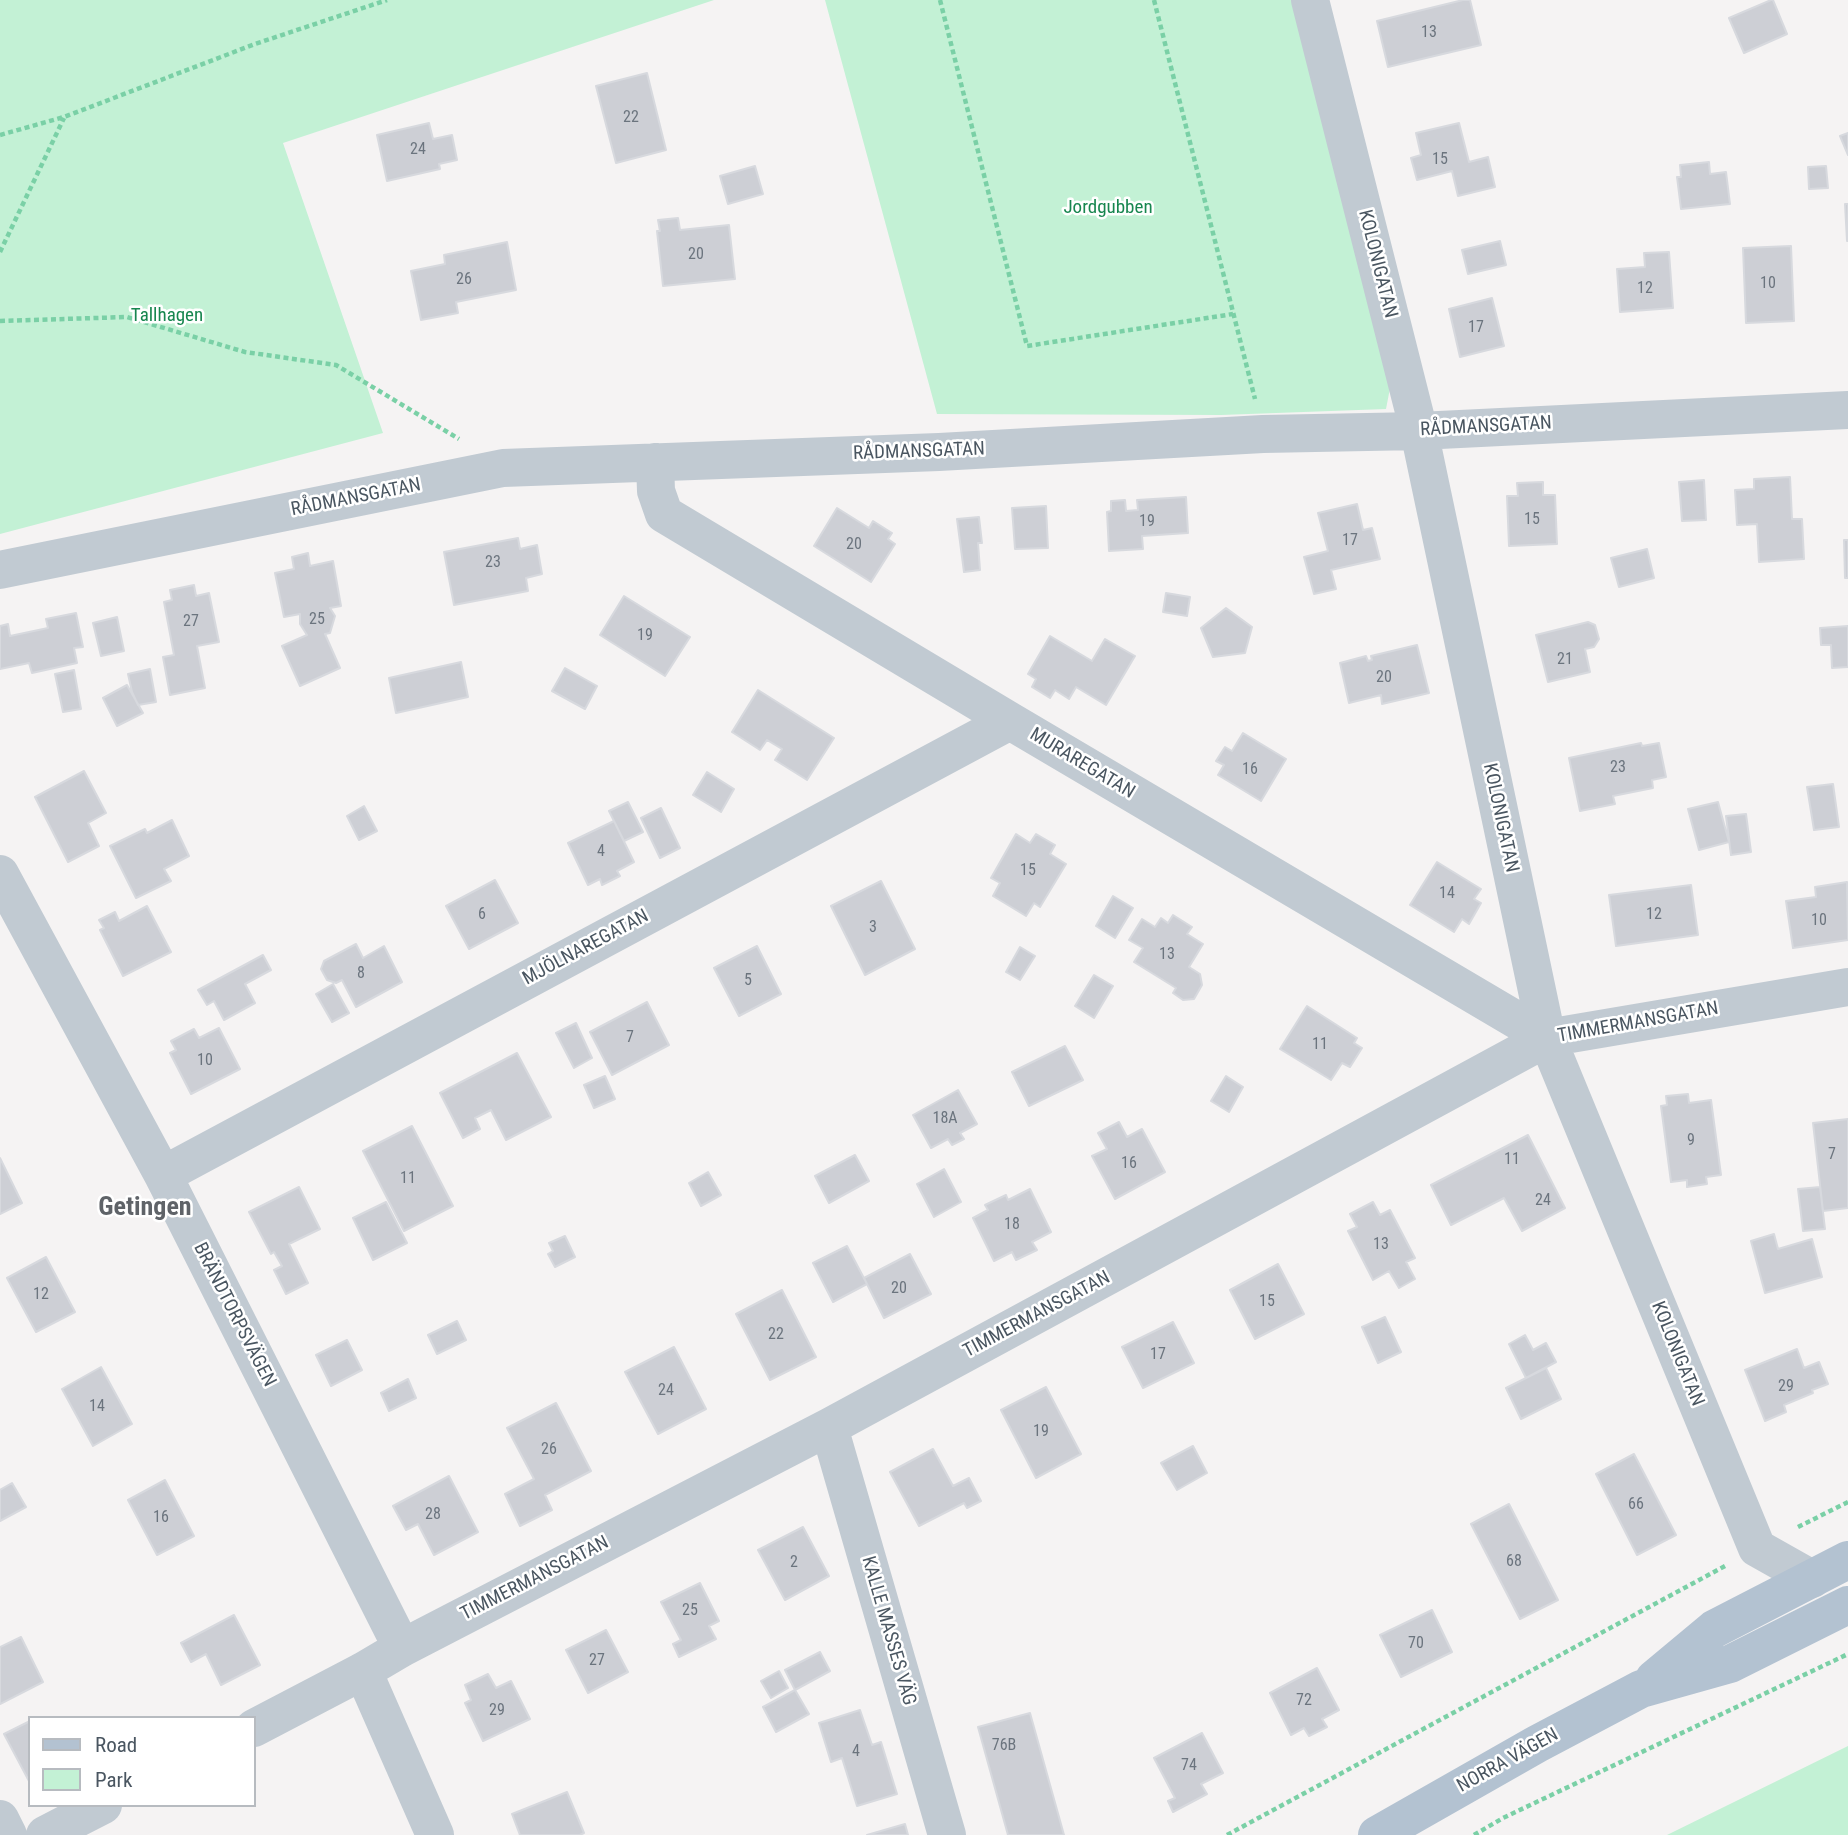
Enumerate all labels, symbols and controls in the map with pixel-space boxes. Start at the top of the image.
house number: 13 [1421,23,1437,43]
house number: 22 [623,108,639,128]
house number: 24 [410,140,426,160]
house number: 15 [1432,150,1448,170]
park label: Jordgubben [1063,197,1153,219]
street label: KOLONIGATAN [1353,208,1401,320]
house number: 20 [688,245,704,265]
house number: 26 [456,270,472,290]
house number: 10 [1760,274,1776,294]
house number: 12 [1637,279,1653,299]
park label: Tallhagen [131,305,203,327]
house number: 17 [1468,318,1484,338]
street label: RÅDMANSGATAN [1420,412,1552,442]
street label: RÅDMANSGATAN [853,438,985,466]
street label: RÅDMANSGATAN [289,474,423,522]
house number: 15 [1524,510,1540,530]
house number: 19 [1139,512,1155,532]
house number: 17 [1342,531,1358,551]
house number: 20 [846,535,862,555]
house number: 23 [485,553,501,573]
house number: 25 [309,610,325,630]
house number: 27 [183,612,199,632]
house number: 19 [637,626,653,646]
house number: 21 [1557,650,1573,670]
house number: 20 [1376,668,1392,688]
street label: MURAREGATAN [1025,724,1139,804]
house number: 23 [1610,758,1626,778]
house number: 16 [1242,760,1258,780]
street label: KOLONIGATAN [1477,761,1523,875]
house number: 4 [597,842,605,862]
house number: 15 [1020,861,1036,881]
house number: 14 [1439,884,1455,904]
house number: 6 [478,905,486,925]
street label: MJÖLNAREGATAN [519,905,653,991]
house number: 12 [1646,905,1662,925]
house number: 10 [1811,911,1827,931]
house number: 3 [869,918,877,938]
house number: 13 [1159,945,1175,965]
house number: 8 [357,964,365,984]
house number: 5 [744,971,752,991]
street label: TIMMERMANSGATAN [1556,998,1720,1048]
house number: 7 [626,1028,634,1048]
house number: 11 [1312,1035,1328,1055]
house number: 10 [197,1051,213,1071]
house number: 18A [932,1109,958,1129]
house number: 9 [1687,1131,1695,1151]
house number: 7 [1828,1145,1836,1165]
house number: 11 [1504,1150,1520,1170]
house number: 16 [1121,1154,1137,1174]
house number: 11 [400,1169,416,1189]
house number: 24 [1535,1191,1551,1211]
district label: Getingen [98,1192,192,1224]
house number: 18 [1004,1215,1020,1235]
house number: 13 [1373,1235,1389,1255]
street label: BRÄNDTORPSVÄGEN [188,1239,280,1391]
street label: TIMMERMANSGATAN [960,1267,1114,1363]
house number: 20 [891,1279,907,1299]
house number: 12 [33,1285,49,1305]
house number: 15 [1259,1292,1275,1312]
street label: KOLONIGATAN [1646,1298,1708,1410]
house number: 22 [768,1325,784,1345]
house number: 17 [1150,1345,1166,1365]
house number: 29 [1778,1377,1794,1397]
house number: 24 [658,1381,674,1401]
house number: 14 [89,1397,105,1417]
house number: 19 [1033,1422,1049,1442]
house number: 26 [541,1440,557,1460]
house number: 66 [1628,1495,1644,1515]
house number: 28 [425,1505,441,1525]
house number: 16 [153,1508,169,1528]
street label: TIMMERMANSGATAN [457,1532,613,1626]
house number: 68 [1506,1552,1522,1572]
house number: 2 [790,1553,798,1573]
street label: KALLE MASSES VÄG [856,1554,920,1708]
house number: 25 [682,1601,698,1621]
house number: 70 [1408,1634,1424,1654]
house number: 27 [589,1651,605,1671]
house number: 72 [1296,1691,1312,1711]
house number: 29 [489,1701,505,1721]
legend [28,1716,256,1807]
street label: NORRA VÄGEN [1454,1724,1562,1798]
text: Road [95,1733,137,1757]
house number: 76B [992,1736,1016,1756]
house number: 4 [852,1742,860,1762]
house number: 74 [1181,1756,1197,1776]
text: Park [95,1768,132,1792]

